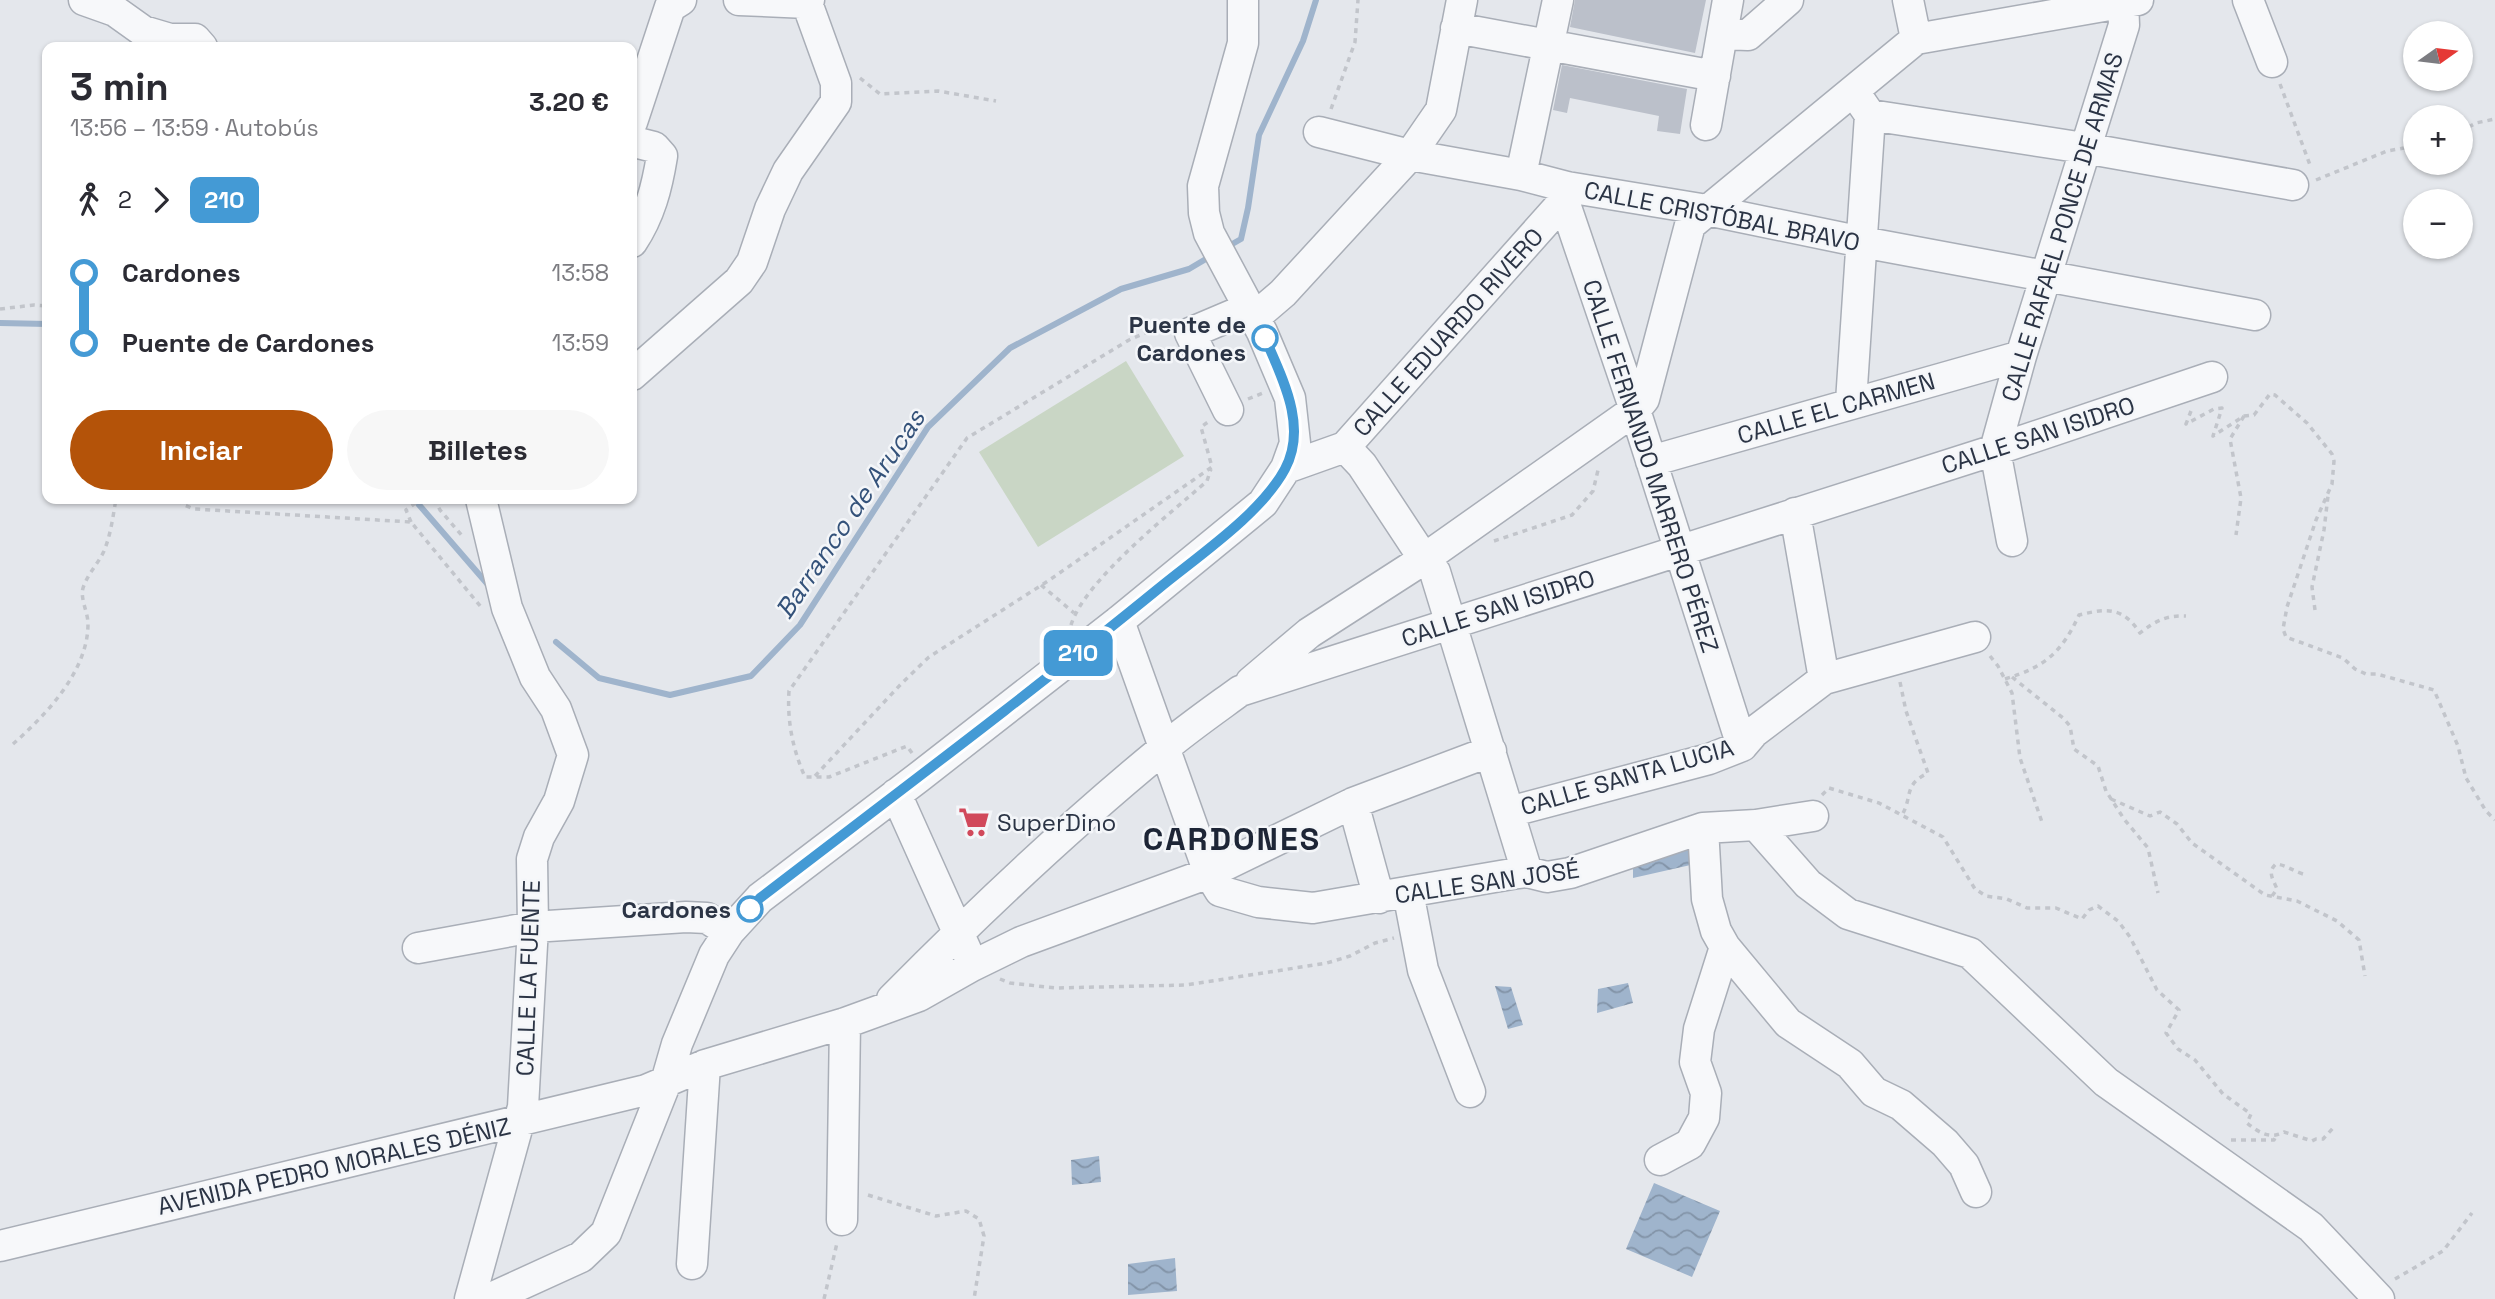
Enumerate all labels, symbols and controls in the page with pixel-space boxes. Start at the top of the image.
north arrow [2403,21,2473,91]
map controls [2403,21,2473,259]
street label: CALLE RAFAEL PONCE DE ARMAS [1994,49,2130,405]
text: 3 min [70,63,169,111]
text: 3.20 € [529,85,609,119]
button: + [2403,105,2473,175]
text: 13:56 – 13:59 · Autobús [70,113,319,143]
street label: CALLE CRISTÓBAL BRAVO [1581,174,1863,258]
icon: walk [70,181,108,219]
icon: forward [142,181,180,219]
text: 210 [204,184,245,215]
text: 2 [118,185,132,215]
button: − [2403,189,2473,259]
street label: CALLE EDUARDO RIVERO [1346,221,1550,443]
text: Cardones [122,256,241,290]
text: 13:58 [552,258,609,288]
street label: CALLE FERNANDO MARRERO PÉREZ [1576,276,1726,656]
place label: Puente de Cardones [1129,309,1246,368]
marker: Puente de Cardones [1252,325,1278,351]
text: Puente de Cardones [122,326,374,360]
text: 13:59 [552,328,609,358]
street label: CALLE EL CARMEN [1734,365,1938,451]
street label: CALLE SAN ISIDRO [1937,389,2139,481]
water label: Barranco de Arucas [767,402,933,625]
button: Iniciar [70,410,333,490]
button: Billetes [347,410,609,490]
street label: CALLE SAN ISIDRO [1397,562,1599,654]
line badge: 210 [1038,630,1118,676]
text: 210 [1058,637,1098,668]
street label: CALLE SANTA LUCIA [1517,732,1737,822]
supermarket icon: SuperDino [957,805,991,839]
place label: SuperDino [997,807,1116,838]
district label: CARDONES [1143,819,1321,859]
street label: CALLE SAN JOSÉ [1393,854,1581,910]
street label: CALLE LA FUENTE [509,879,547,1077]
place label: Cardones [621,894,731,925]
marker: Cardones [737,896,763,922]
street label: AVENIDA PEDRO MORALES DÉNIZ [154,1110,514,1222]

